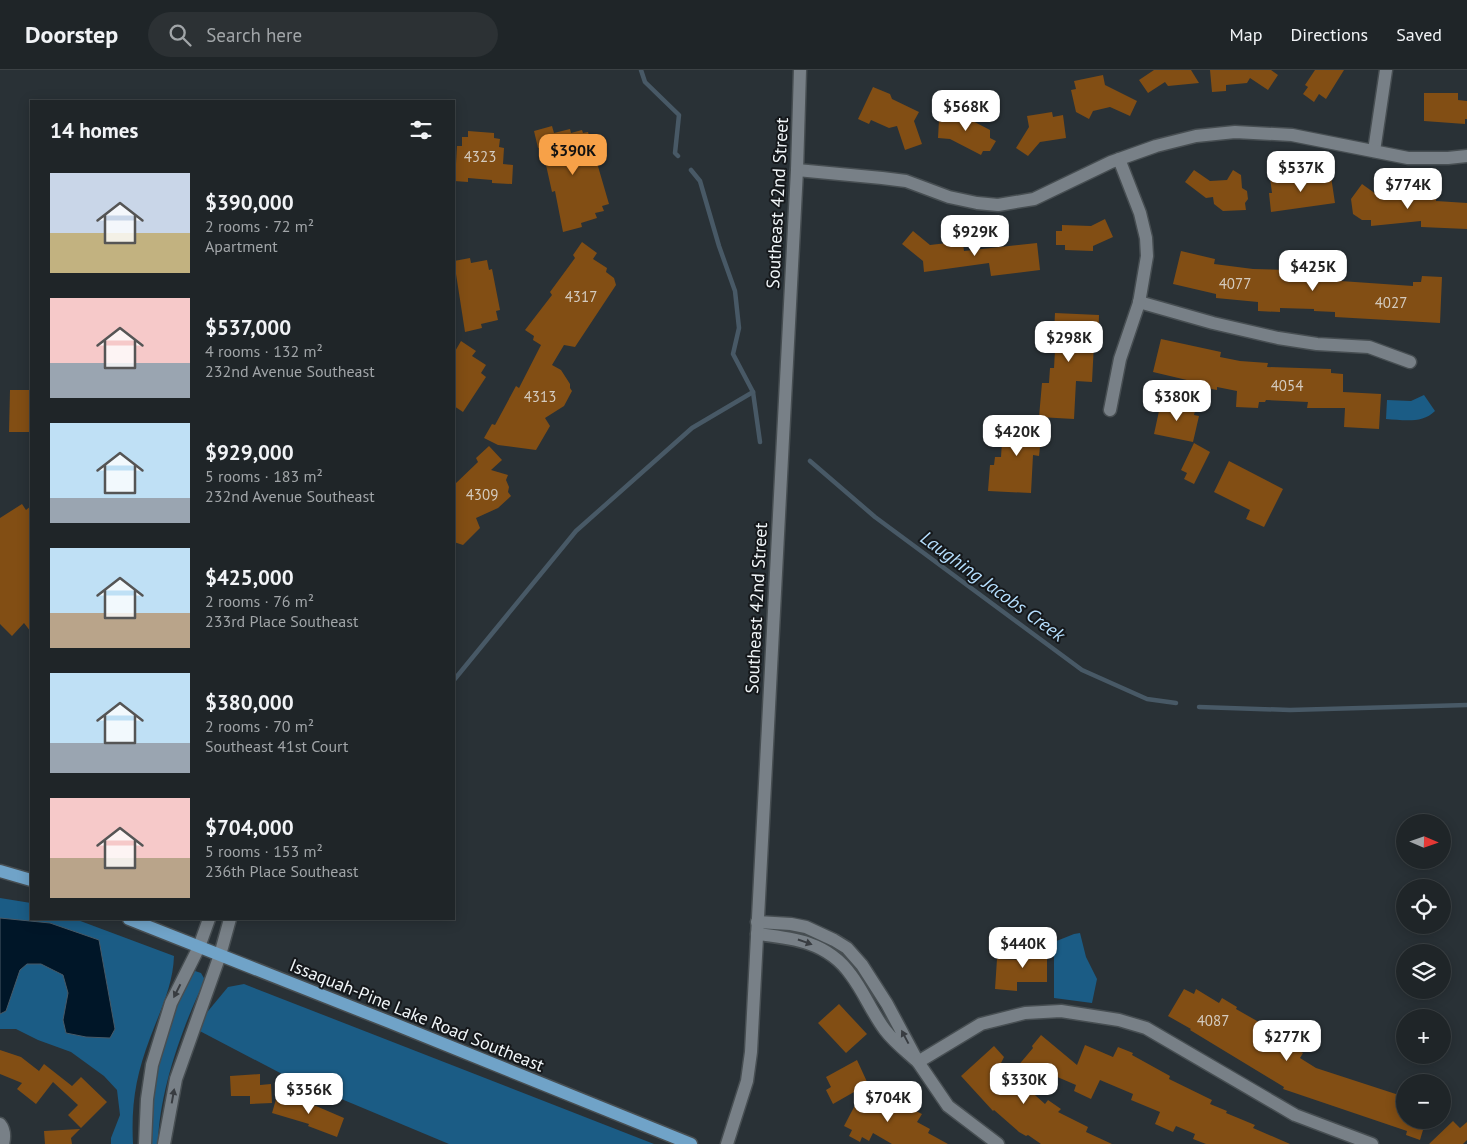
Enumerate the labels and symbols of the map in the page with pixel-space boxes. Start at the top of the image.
pin: $568K [931,90,1001,132]
street label: Southeast 42nd Street [761,117,793,289]
pin: $390K [538,134,608,176]
house number: 4323 [464,147,496,166]
pin: $537K [1266,150,1336,193]
pin: $774K [1373,168,1443,210]
pin: $929K [940,214,1010,257]
pin: $425K [1278,250,1348,292]
house number: 4077 [1219,274,1251,293]
house number: 4317 [565,287,597,306]
house number: 4027 [1375,293,1407,312]
pin: $298K [1034,320,1104,363]
house number: 4054 [1271,376,1303,395]
pin: $380K [1142,380,1212,422]
house number: 4313 [524,387,556,406]
pin: $420K [982,414,1052,457]
house number: 4309 [466,485,498,504]
street label: Southeast 42nd Street [740,522,772,694]
water label: Laughing Jacobs Creek [916,525,1071,647]
north arrow [1396,814,1451,869]
pin: $440K [988,926,1058,969]
one-way arrow [797,938,812,946]
street label: Issaquah-Pine Lake Road Southeast [286,953,548,1077]
one-way arrow [173,984,181,998]
house number: 4087 [1197,1011,1229,1030]
pin: $277K [1252,1020,1322,1062]
one-way arrow [901,1030,909,1044]
pin: $330K [989,1062,1059,1105]
pin: $356K [274,1072,344,1115]
pin: $704K [853,1080,923,1123]
one-way arrow [170,1088,178,1104]

